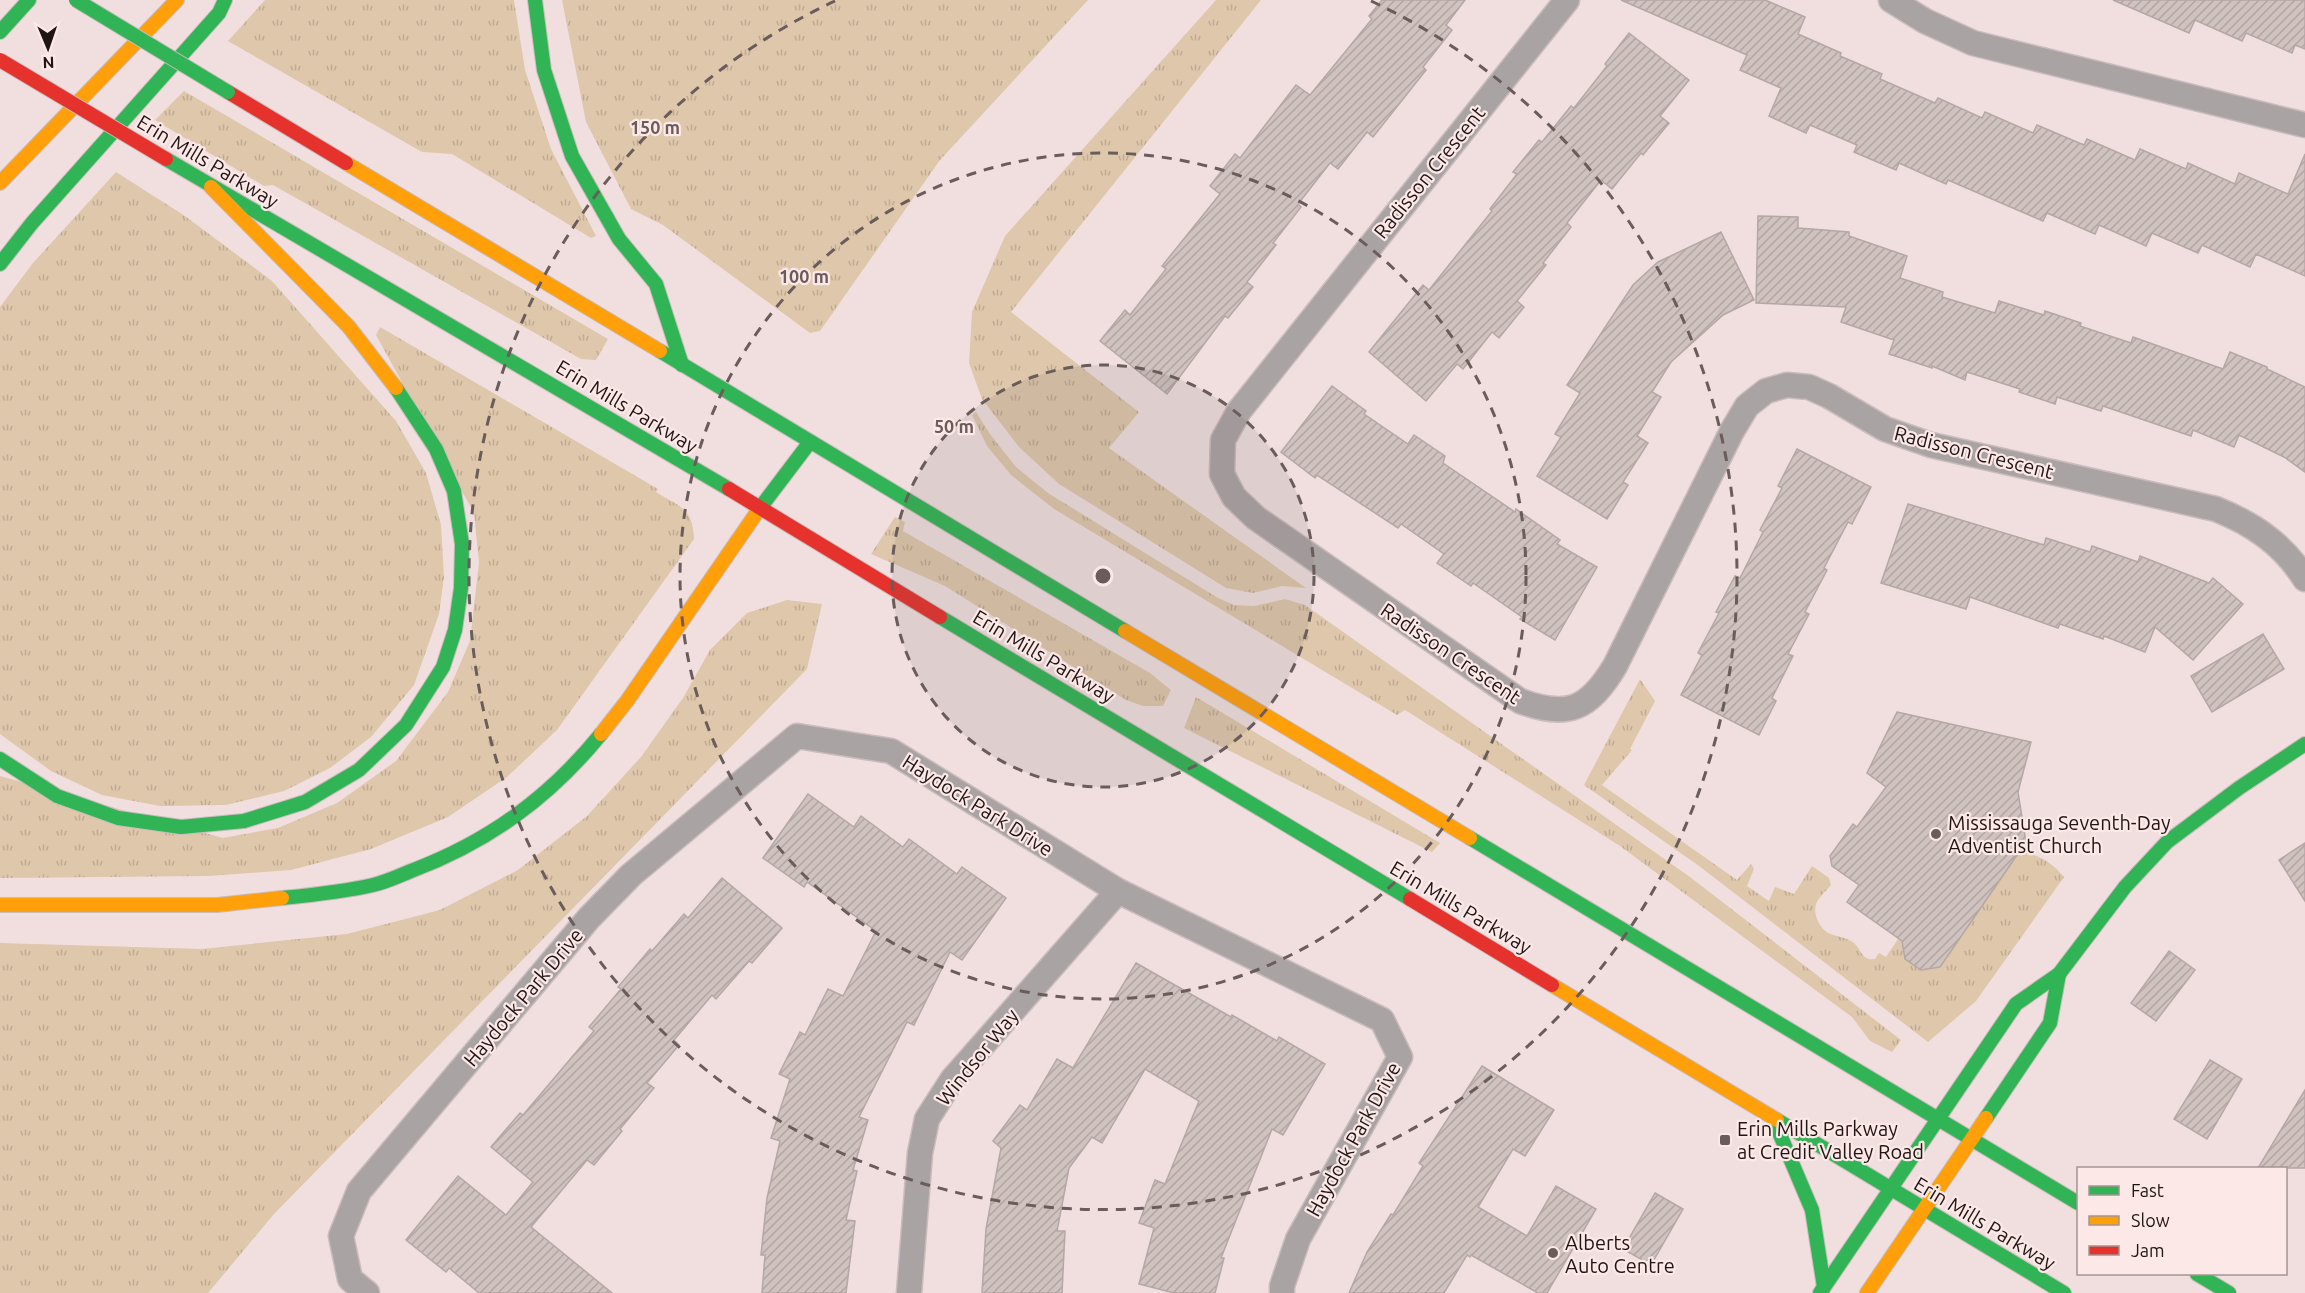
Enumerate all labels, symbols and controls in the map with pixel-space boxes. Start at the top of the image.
north arrow [18,18,78,78]
text: N [42,54,55,72]
street label: Radisson Crescent [1369,101,1489,243]
street label: Erin Mills Parkway [133,110,283,212]
text: 150 m [630,117,680,137]
text: 100 m [779,266,829,286]
street label: Erin Mills Parkway [552,355,702,457]
text: 50 m [934,416,974,436]
street label: Radisson Crescent [1892,421,2056,483]
centre of rings [1093,566,1113,586]
street label: Radisson Crescent [1377,598,1525,708]
street label: Erin Mills Parkway [969,605,1119,707]
street label: Haydock Park Drive [899,749,1057,861]
place label: Mississauga Seventh-Day Adventist Church [1948,811,2171,857]
marker: Mississauga Seventh-Day Adventist Church [1929,827,1943,841]
street label: Erin Mills Parkway [1386,856,1536,958]
street label: Haydock Park Drive [459,923,587,1071]
street label: Windsor Way [931,1004,1023,1110]
street label: Haydock Park Drive [1301,1058,1405,1220]
place label: Erin Mills Parkway at Credit Valley Road [1737,1117,1924,1163]
marker: Erin Mills Parkway at Credit Valley Road [1718,1133,1732,1147]
legend [2077,1167,2287,1275]
street label: Erin Mills Parkway [1910,1172,2060,1274]
text: Fast [2131,1180,2164,1200]
text: Slow [2131,1210,2170,1230]
place label: Alberts Auto Centre [1565,1231,1675,1277]
text: Jam [2131,1240,2165,1260]
marker: Alberts Auto Centre [1546,1246,1560,1260]

